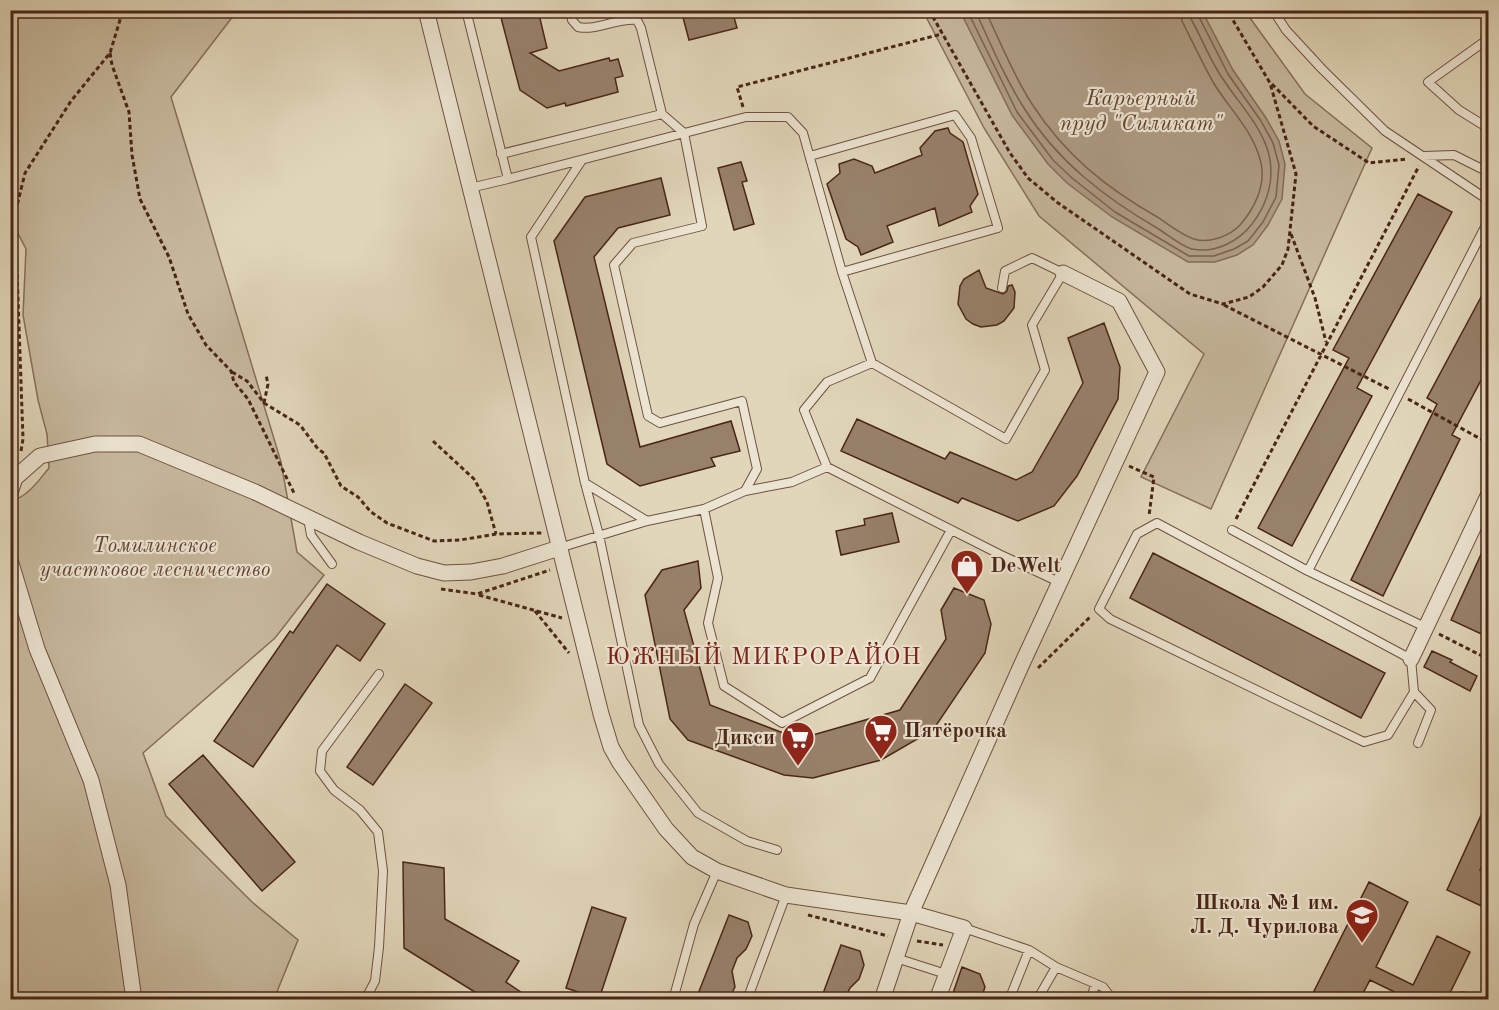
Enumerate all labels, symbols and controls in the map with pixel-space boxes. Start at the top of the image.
water label: Карьерный пруд "Силикат" [1059,88,1224,135]
park label: Томилинское участковое лесничество [40,536,270,581]
shop icon: DeWelt [949,548,985,595]
place label: DeWelt [990,556,1061,577]
district label: ЮЖНЫЙ МИКРОРАЙОН [606,641,922,670]
supermarket icon: Пятёрочка [863,713,899,760]
supermarket icon: Дикси [780,720,816,767]
place label: Пятёрочка [904,721,1007,742]
place label: Дикси [715,728,775,749]
place label: Школа №1 им. Л. Д. Чурилова [1190,893,1339,938]
school or university icon: Школа №1 им. Л. Д. Чурилова [1344,897,1380,944]

